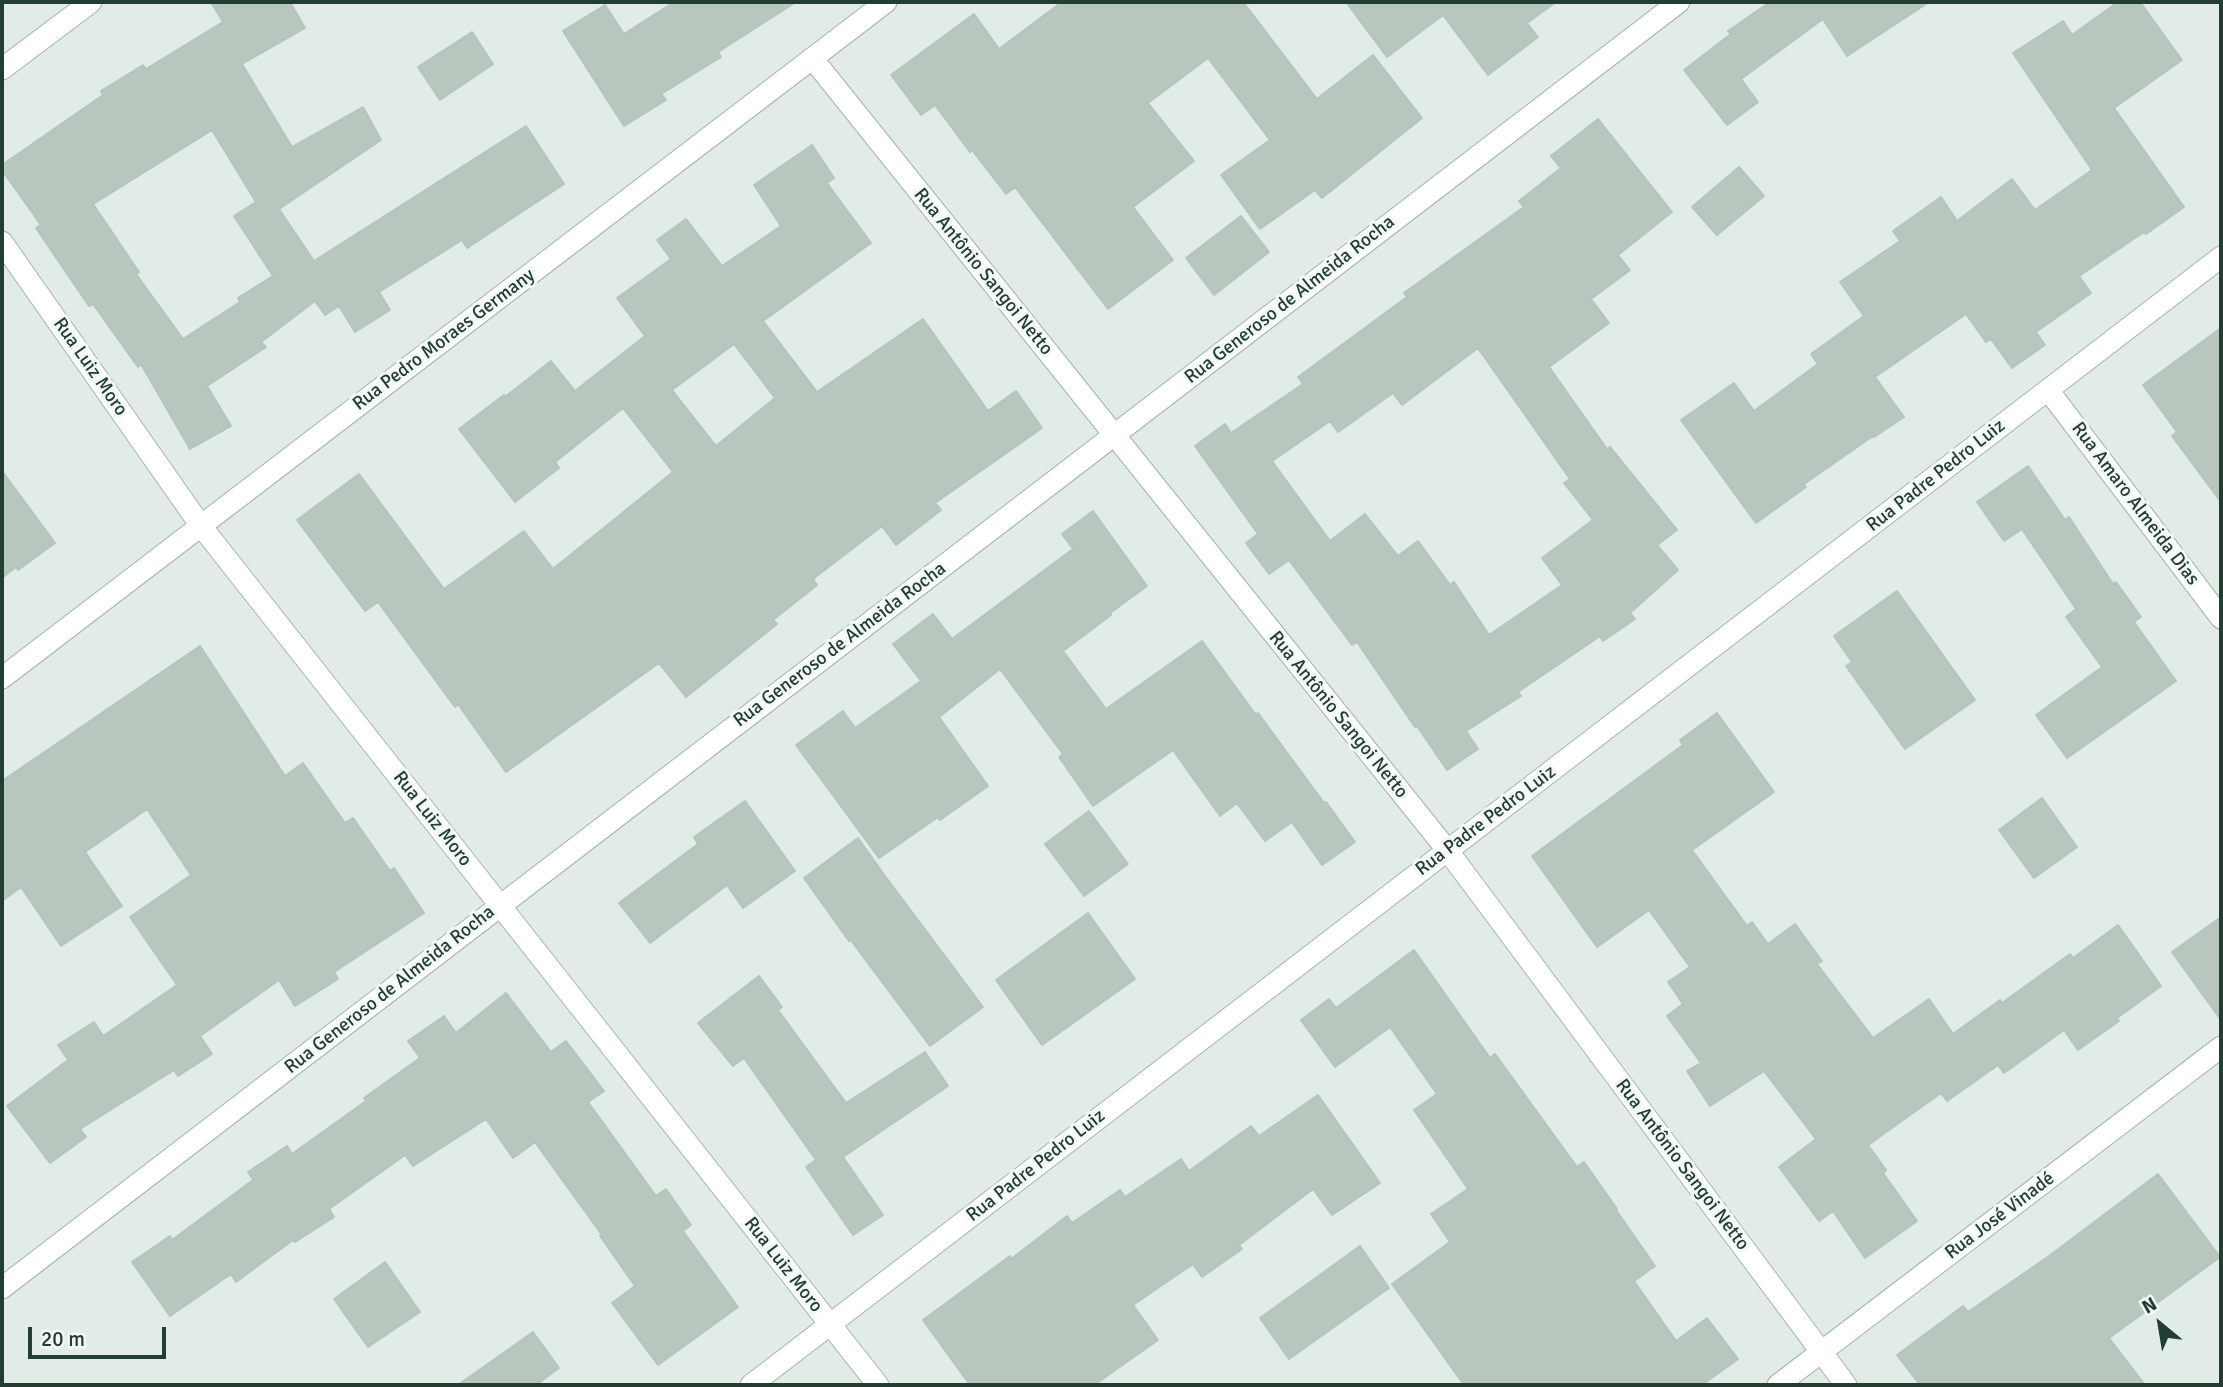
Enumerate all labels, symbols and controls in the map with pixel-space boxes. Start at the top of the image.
street label: Rua Antônio Sangoi Netto [909,184,1057,360]
street label: Rua Generoso de Almeida Rocha [1180,211,1400,389]
street label: Rua Pedro Moraes Germany [349,264,539,416]
street label: Rua Luiz Moro [48,314,132,420]
street label: Rua Padre Pedro Luiz [1862,415,2010,537]
street label: Rua Amaro Almeida Dias [2066,418,2204,590]
street label: Rua Generoso de Almeida Rocha [729,558,951,732]
street label: Rua Antônio Sangoi Netto [1264,627,1412,803]
street label: Rua Padre Pedro Luiz [1411,761,1561,881]
street label: Rua Luiz Moro [388,767,476,871]
street label: Rua Generoso de Almeida Rocha [280,901,500,1079]
street label: Rua Antônio Sangoi Netto [1610,1075,1754,1255]
street label: Rua Padre Pedro Luiz [962,1105,1110,1227]
street label: Rua José Vinadé [1941,1167,2059,1265]
street label: Rua Luiz Moro [739,1213,827,1317]
north arrow [2125,1289,2195,1359]
text: N [2138,1292,2161,1320]
scale bar [32,1314,170,1358]
text: 20 m [41,1326,85,1352]

